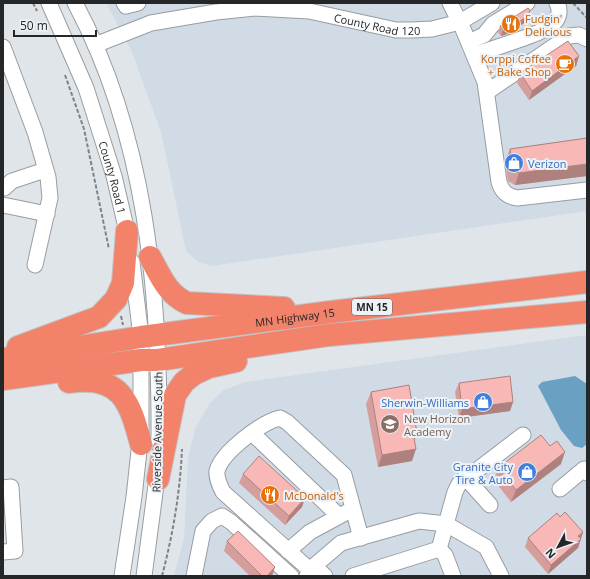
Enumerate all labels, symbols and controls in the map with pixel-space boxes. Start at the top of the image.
street label: County Road 120 [333,9,421,38]
place label: Fudgin' Delicious [525,11,571,39]
scale bar [14,12,96,38]
restaurant icon: Fudgin' Delicious [500,13,522,35]
text: 50 m [20,17,48,34]
place label: Korppi Coffee + Bake Shop [481,51,551,79]
cafe icon: Korppi Coffee + Bake Shop [554,53,576,75]
street label: County Road 1 [96,139,130,215]
shop icon: Verizon [503,152,525,174]
place label: Verizon [528,156,567,171]
road number: MN 15 [352,299,392,315]
street label: MN Highway 15 [254,304,336,329]
street label: Riverside Avenue South [148,372,166,492]
shop icon: Sherwin-Williams [472,391,494,413]
place label: Sherwin-Williams [381,395,469,410]
place label: New Horizon Academy [404,411,470,439]
school or university icon: New Horizon Academy [379,413,401,435]
place label: Granite City Tire & Auto [453,459,513,487]
shop icon: Granite City Tire & Auto [516,461,538,483]
restaurant icon: McDonald's [259,484,281,506]
place label: McDonald's [284,488,344,503]
north arrow [538,527,578,567]
text: N [541,546,559,562]

